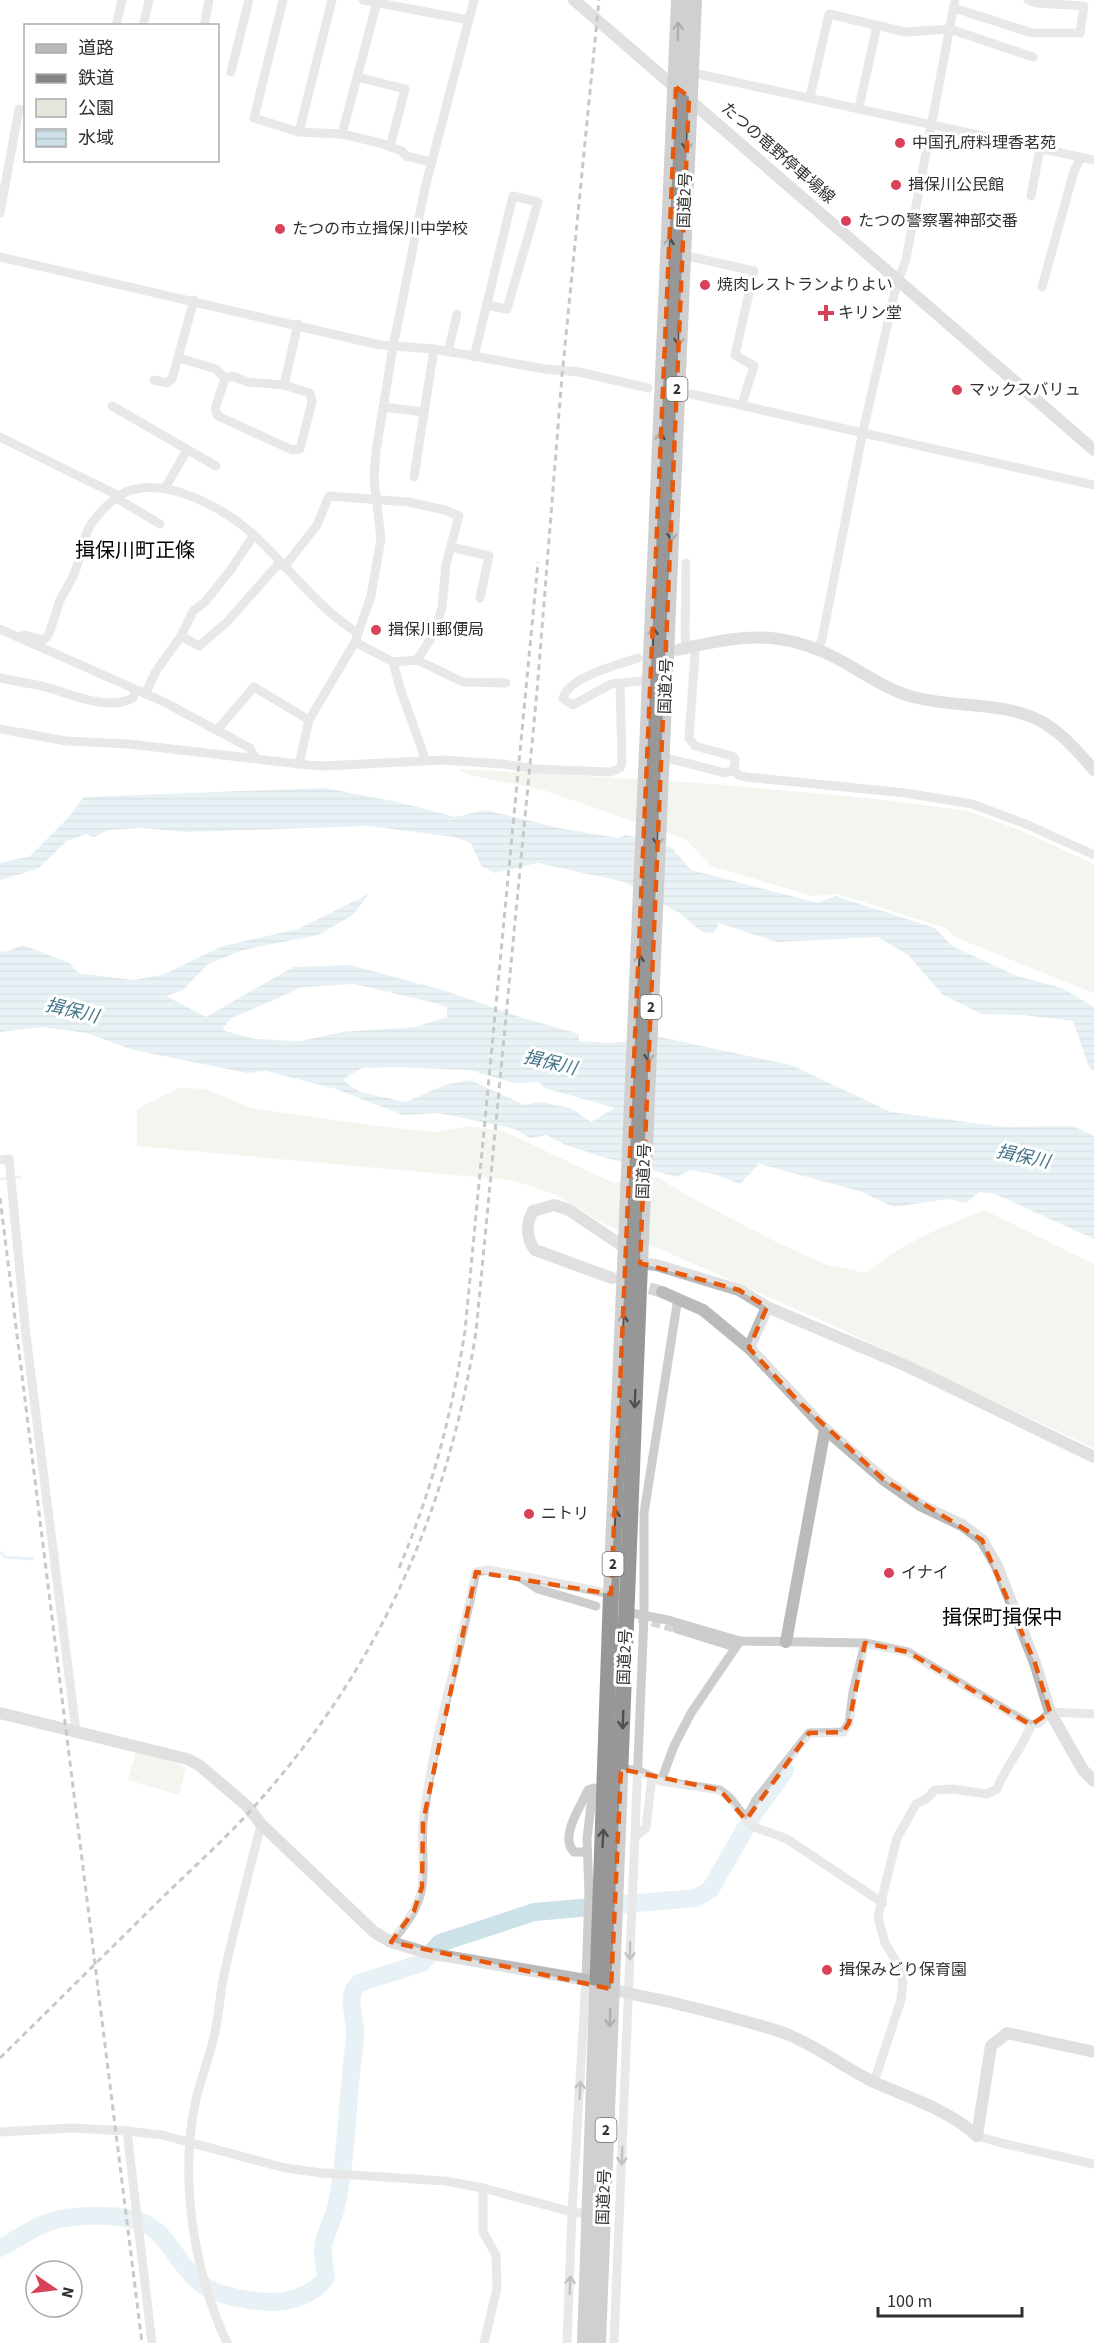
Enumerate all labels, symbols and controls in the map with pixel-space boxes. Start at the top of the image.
one-way arrow [672,21,684,41]
legend [24,24,219,162]
text: 道路 [78,36,114,61]
text: 鉄道 [78,66,114,91]
text: 公園 [78,96,114,121]
street label: たつの竜野停車場線 [716,97,840,209]
text: 水域 [78,126,114,151]
one-way arrow [681,132,693,152]
place label: 中国孔府料理香茗苑 [912,132,1056,154]
marker: 中国孔府料理香茗苑 [893,136,907,150]
street label: 国道2号 [673,172,697,228]
place label: 揖保川公民館 [908,174,1004,196]
marker: 揖保川公民館 [889,178,903,192]
place label: たつの警察署神部交番 [858,210,1018,232]
marker: たつの警察署神部交番 [839,214,853,228]
place label: たつの市立揖保川中学校 [292,218,468,240]
marker: たつの市立揖保川中学校 [273,222,287,236]
one-way arrow [663,237,674,257]
place label: 焼肉レストランよりよい [717,274,893,296]
marker: 焼肉レストランよりよい [698,278,712,292]
place label: キリン堂 [838,302,902,324]
marker: キリン堂 [819,306,833,320]
one-way arrow [674,327,685,347]
road number: 2 [666,377,688,401]
place label: マックスバリュ [969,379,1081,401]
marker: マックスバリュ [950,383,964,397]
one-way arrow [655,432,666,452]
one-way arrow [666,522,677,542]
district label: 揖保川町正條 [75,537,195,565]
place label: 揖保川郵便局 [388,619,484,641]
marker: 揖保川郵便局 [369,623,383,637]
one-way arrow [647,627,658,647]
street label: 国道2号 [654,658,678,714]
one-way arrow [653,827,664,847]
one-way arrow [634,953,645,973]
water label: 揖保川 [43,993,103,1030]
road number: 2 [640,995,662,1019]
one-way arrow [644,1042,655,1062]
water label: 揖保川 [521,1045,581,1082]
water label: 揖保川 [994,1139,1054,1175]
street label: 国道2号 [632,1143,656,1199]
one-way arrow [618,1313,629,1333]
one-way arrow [629,1389,640,1409]
place label: ニトリ [541,1503,589,1525]
marker: ニトリ [522,1507,536,1521]
one-way arrow [609,1508,620,1528]
road number: 2 [602,1552,624,1576]
place label: イナイ [901,1562,949,1584]
marker: イナイ [882,1566,896,1580]
district label: 揖保町揖保中 [942,1604,1062,1632]
street label: 国道2号 [613,1629,637,1685]
one-way arrow [617,1710,629,1730]
one-way arrow [598,1829,609,1849]
one-way arrow [624,1941,635,1961]
place label: 揖保みどり保育園 [839,1959,967,1981]
marker: 揖保みどり保育園 [820,1963,834,1977]
one-way arrow [605,2007,616,2027]
one-way arrow [574,2080,585,2100]
road number: 2 [596,2118,616,2142]
one-way arrow [616,2146,627,2166]
street label: 国道2号 [592,2169,616,2225]
north arrow [24,2259,84,2319]
one-way arrow [564,2275,575,2295]
scale bar [878,2280,1022,2318]
text: N [56,2285,80,2300]
text: 100 m [887,2289,932,2314]

